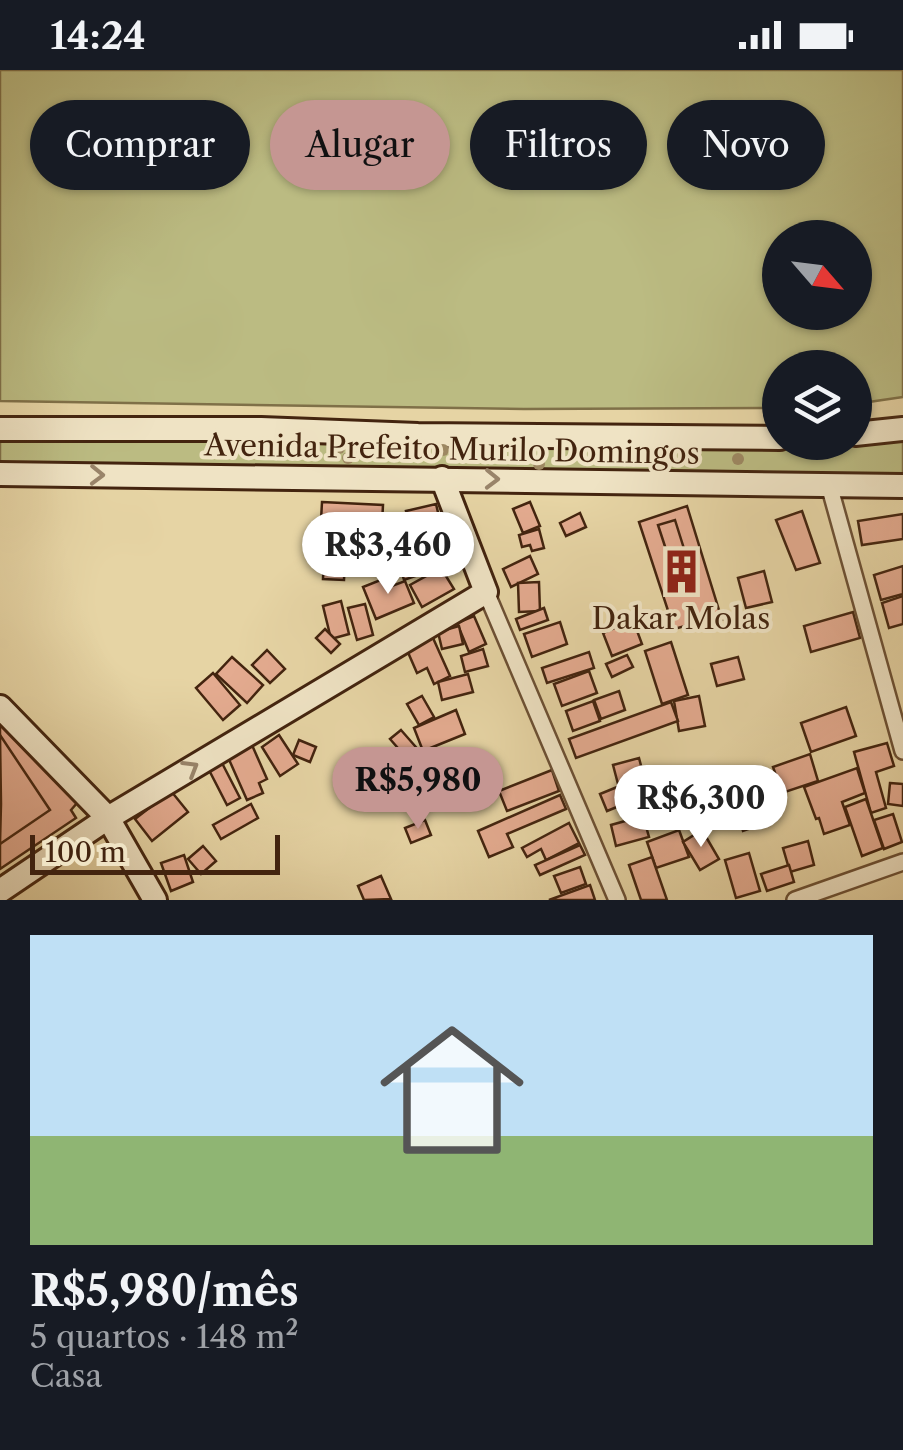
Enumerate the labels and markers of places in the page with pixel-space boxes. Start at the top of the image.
pin: R$3,460 [296,512,480,597]
building icon: Dakar Molas [657,547,705,595]
place label: Dakar Molas [592,600,770,637]
pin: R$5,980 [326,747,510,832]
pin: R$6,300 [609,765,793,850]

